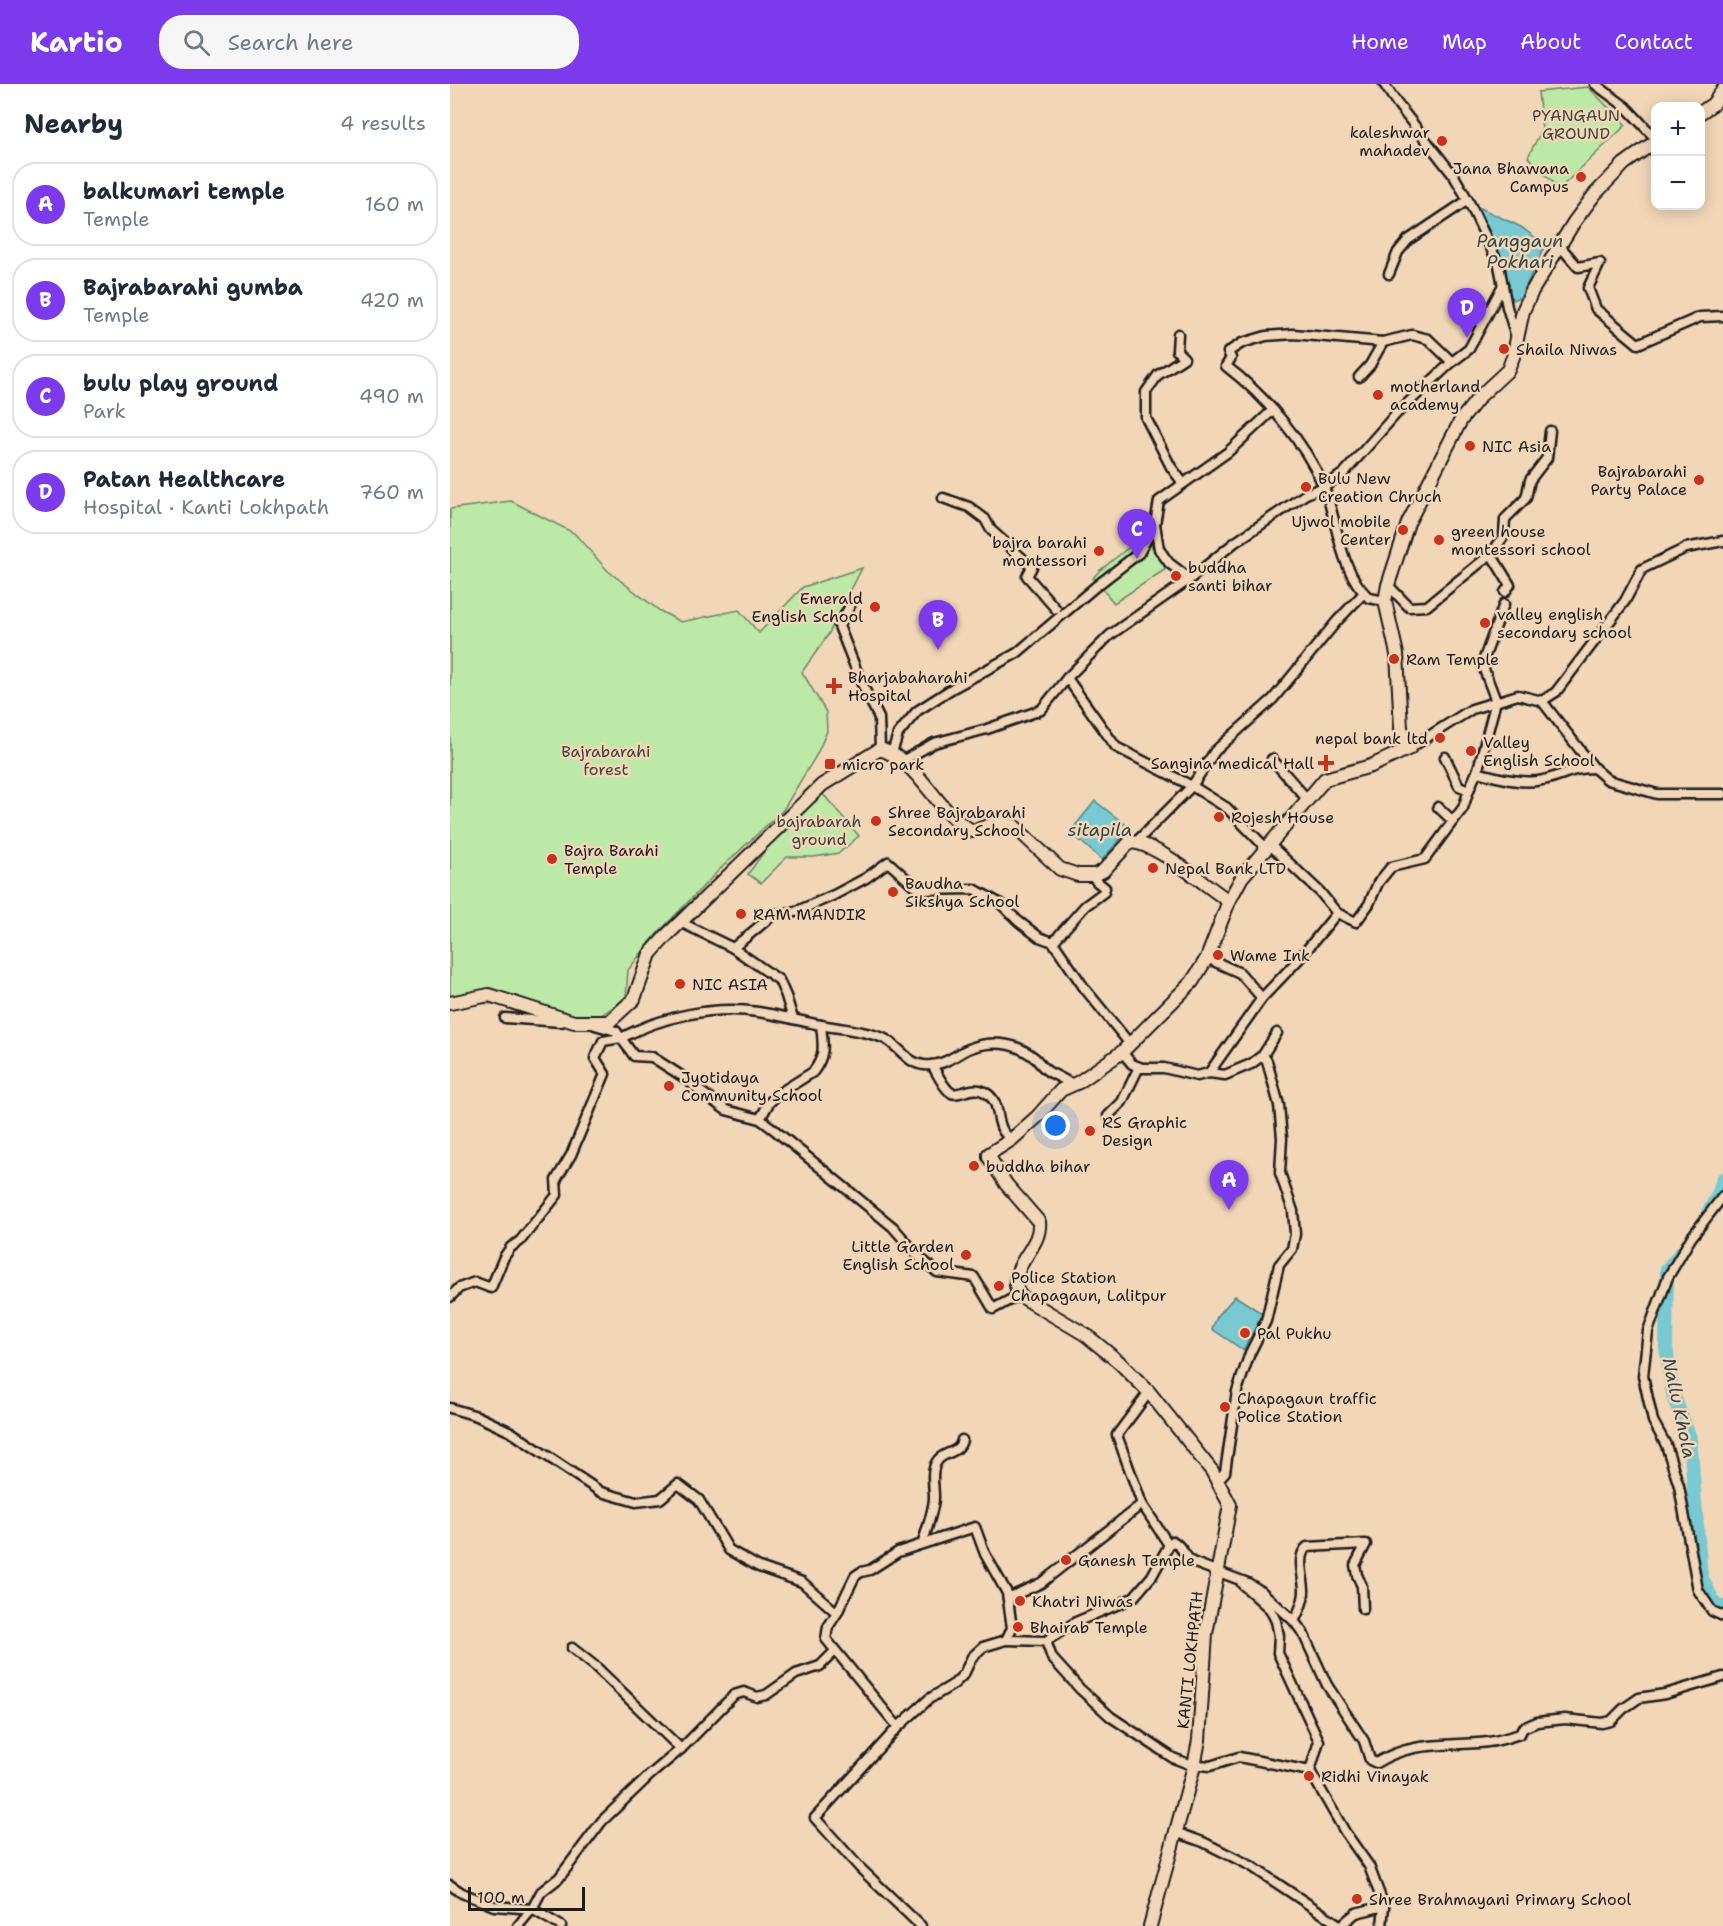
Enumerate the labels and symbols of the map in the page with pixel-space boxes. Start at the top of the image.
park label: PYANGAUN GROUND [1532,105,1620,144]
place label: kaleshwar mahadev [1350,122,1430,161]
marker: kaleshwar mahadev [1435,134,1449,148]
place label: Jana Bhawana Campus [1452,158,1569,197]
marker: Jana Bhawana Campus [1574,170,1588,184]
water label: Panggaun Pokhari [1477,229,1563,274]
pin: D [1448,288,1486,338]
place label: Shaila Niwas [1516,339,1617,360]
marker: Shaila Niwas [1497,342,1511,356]
place label: motherland academy [1390,376,1480,415]
marker: motherland academy [1371,388,1385,402]
place label: NIC Asia [1482,436,1551,457]
marker: NIC Asia [1463,439,1477,453]
place label: Bajrabarahi Party Palace [1591,461,1687,500]
place label: Bulu New Creation Chruch [1318,468,1442,507]
marker: Bajrabarahi Party Palace [1692,473,1706,487]
marker: Bulu New Creation Chruch [1299,480,1313,494]
pin: C [1118,510,1156,559]
place label: Ujwol mobile Center [1291,511,1391,550]
place label: green house montessori school [1451,521,1591,560]
marker: Ujwol mobile Center [1396,523,1410,537]
place label: bajra barahi montessori [992,532,1087,571]
marker: green house montessori school [1432,533,1446,547]
marker: bajra barahi montessori [1092,544,1106,558]
place label: buddha santi bihar [1188,557,1273,596]
marker: buddha santi bihar [1169,569,1183,583]
place label: Emerald English School [752,588,863,627]
marker: Emerald English School [868,600,882,614]
pin: B [918,600,958,650]
place label: valley english secondary school [1497,604,1632,643]
marker: valley english secondary school [1478,616,1492,630]
place label: Ram Temple [1406,649,1499,670]
marker: Ram Temple [1387,652,1401,666]
place label: Bharjabaharahi Hospital [848,667,968,706]
marker: Bharjabaharahi Hospital [825,677,843,695]
place label: nepal bank ltd [1315,728,1428,749]
marker: nepal bank ltd [1433,731,1447,745]
place label: Valley English School [1483,732,1595,771]
park label: Bajrabarahi forest [561,741,651,780]
marker: Valley English School [1464,744,1478,758]
place label: Sangina medical Hall [1151,753,1314,774]
place label: micro park [842,754,924,775]
marker: Sangina medical Hall [1319,756,1333,770]
marker: micro park [823,757,837,771]
place label: Shree Bajrabarahi Secondary School [888,802,1026,841]
place label: Rojesh House [1231,807,1334,828]
marker: Rojesh House [1212,810,1226,824]
park label: bajrabarah ground [777,811,862,850]
marker: Shree Bajrabarahi Secondary School [869,814,883,828]
water label: sitapila [1068,818,1132,842]
place label: Bajra Barahi Temple [564,840,659,879]
marker: Bajra Barahi Temple [545,852,559,866]
place label: Nepal Bank LTD [1165,858,1286,879]
marker: Nepal Bank LTD [1146,861,1160,875]
place label: Baudha Sikshya School [905,873,1020,912]
marker: Baudha Sikshya School [886,885,900,899]
place label: RAM MANDIR [753,904,866,925]
marker: RAM MANDIR [734,907,748,921]
place label: Wame Ink [1230,945,1310,966]
marker: Wame Ink [1211,948,1225,962]
place label: NIC ASIA [692,974,768,995]
marker: NIC ASIA [673,977,687,991]
place label: Jyotidaya Community School [681,1067,823,1106]
marker: Jyotidaya Community School [662,1079,676,1093]
your location [1041,1111,1070,1140]
place label: RS Graphic Design [1102,1112,1187,1151]
marker: RS Graphic Design [1083,1124,1097,1138]
place label: buddha bihar [986,1156,1091,1177]
marker: buddha bihar [967,1159,981,1173]
pin: A [1210,1160,1248,1210]
place label: Little Garden English School [843,1236,954,1275]
marker: Little Garden English School [959,1248,973,1262]
place label: Police Station Chapagaun, Lalitpur [1011,1267,1167,1306]
marker: Police Station Chapagaun, Lalitpur [992,1279,1006,1293]
place label: Pal Pukhu [1257,1323,1332,1344]
marker: Pal Pukhu [1238,1326,1252,1340]
water label: Nallu Khola [1657,1355,1701,1461]
place label: Chapagaun traffic Police Station [1237,1388,1377,1427]
marker: Chapagaun traffic Police Station [1218,1400,1232,1414]
place label: Ganesh Temple [1078,1550,1195,1571]
marker: Ganesh Temple [1059,1553,1073,1567]
street label: KANTI LOKHPATH [1172,1590,1208,1730]
place label: Khatri Niwas [1032,1591,1134,1612]
marker: Khatri Niwas [1013,1594,1027,1608]
place label: Bhairab Temple [1030,1617,1148,1638]
marker: Bhairab Temple [1011,1620,1025,1634]
place label: Ridhi Vinayak [1321,1766,1429,1787]
marker: Ridhi Vinayak [1302,1769,1316,1783]
scale bar [468,1884,585,1912]
place label: Shree Brahmayani Primary School [1369,1889,1631,1910]
marker: Shree Brahmayani Primary School [1350,1892,1364,1906]

